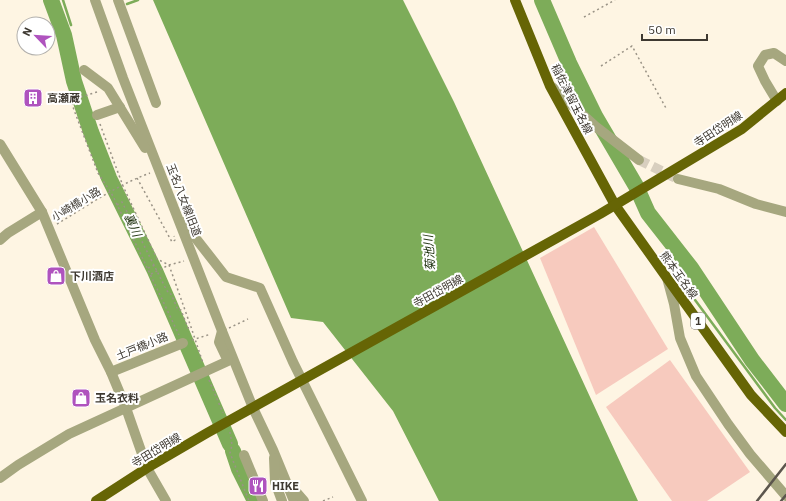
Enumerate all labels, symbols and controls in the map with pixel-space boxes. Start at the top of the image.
north arrow [16,16,56,56]
scale bar [642,16,707,42]
text: 50 m [648,22,676,37]
text: N [19,25,35,38]
street label: 稲佐津留玉名線 [548,62,596,136]
building icon: 高瀬蔵 [22,87,44,109]
place label: 高瀬蔵 [47,91,80,105]
street label: 寺田岱明線 [691,108,745,150]
street label: 玉名八女線旧道 [164,162,204,238]
street label: 小崎橋小路 [49,184,103,224]
water label: 裏川 [121,211,146,241]
water label: 菊池川 [420,233,438,271]
street label: 熊本玉名線 [657,249,701,301]
shop icon: 下川酒店 [45,265,67,287]
place label: 下川酒店 [70,269,114,283]
street label: 寺田岱明線 [411,272,465,310]
road number: 1 [691,313,705,329]
street label: 土戸橋小路 [114,329,170,363]
shop icon: 玉名衣料 [70,387,92,409]
place label: 玉名衣料 [95,391,139,405]
street label: 寺田岱明線 [129,430,183,470]
restaurant icon: HIKE [247,475,269,497]
place label: HIKE [272,479,299,493]

